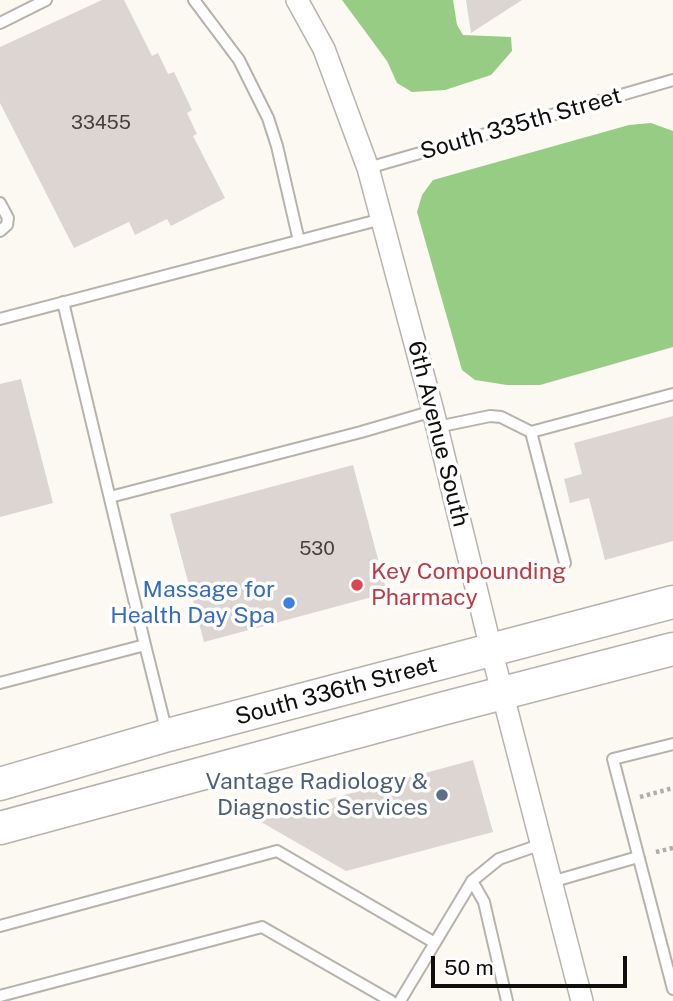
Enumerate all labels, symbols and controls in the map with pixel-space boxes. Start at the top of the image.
street label: South 335th Street [417,82,625,166]
house number: 33455 [71,112,131,134]
street label: 6th Avenue South [402,338,474,530]
house number: 530 [299,538,335,560]
place label: Key Compounding Pharmacy [371,558,566,612]
place label: Massage for Health Day Spa [110,576,275,630]
marker: Key Compounding Pharmacy [349,577,365,593]
marker: Massage for Health Day Spa [281,595,297,611]
street label: South 336th Street [232,651,440,731]
place label: Vantage Radiology & Diagnostic Services [205,768,428,822]
marker: Vantage Radiology & Diagnostic Services [434,787,450,803]
scale bar [435,942,631,986]
text: 50 m [444,955,494,980]

